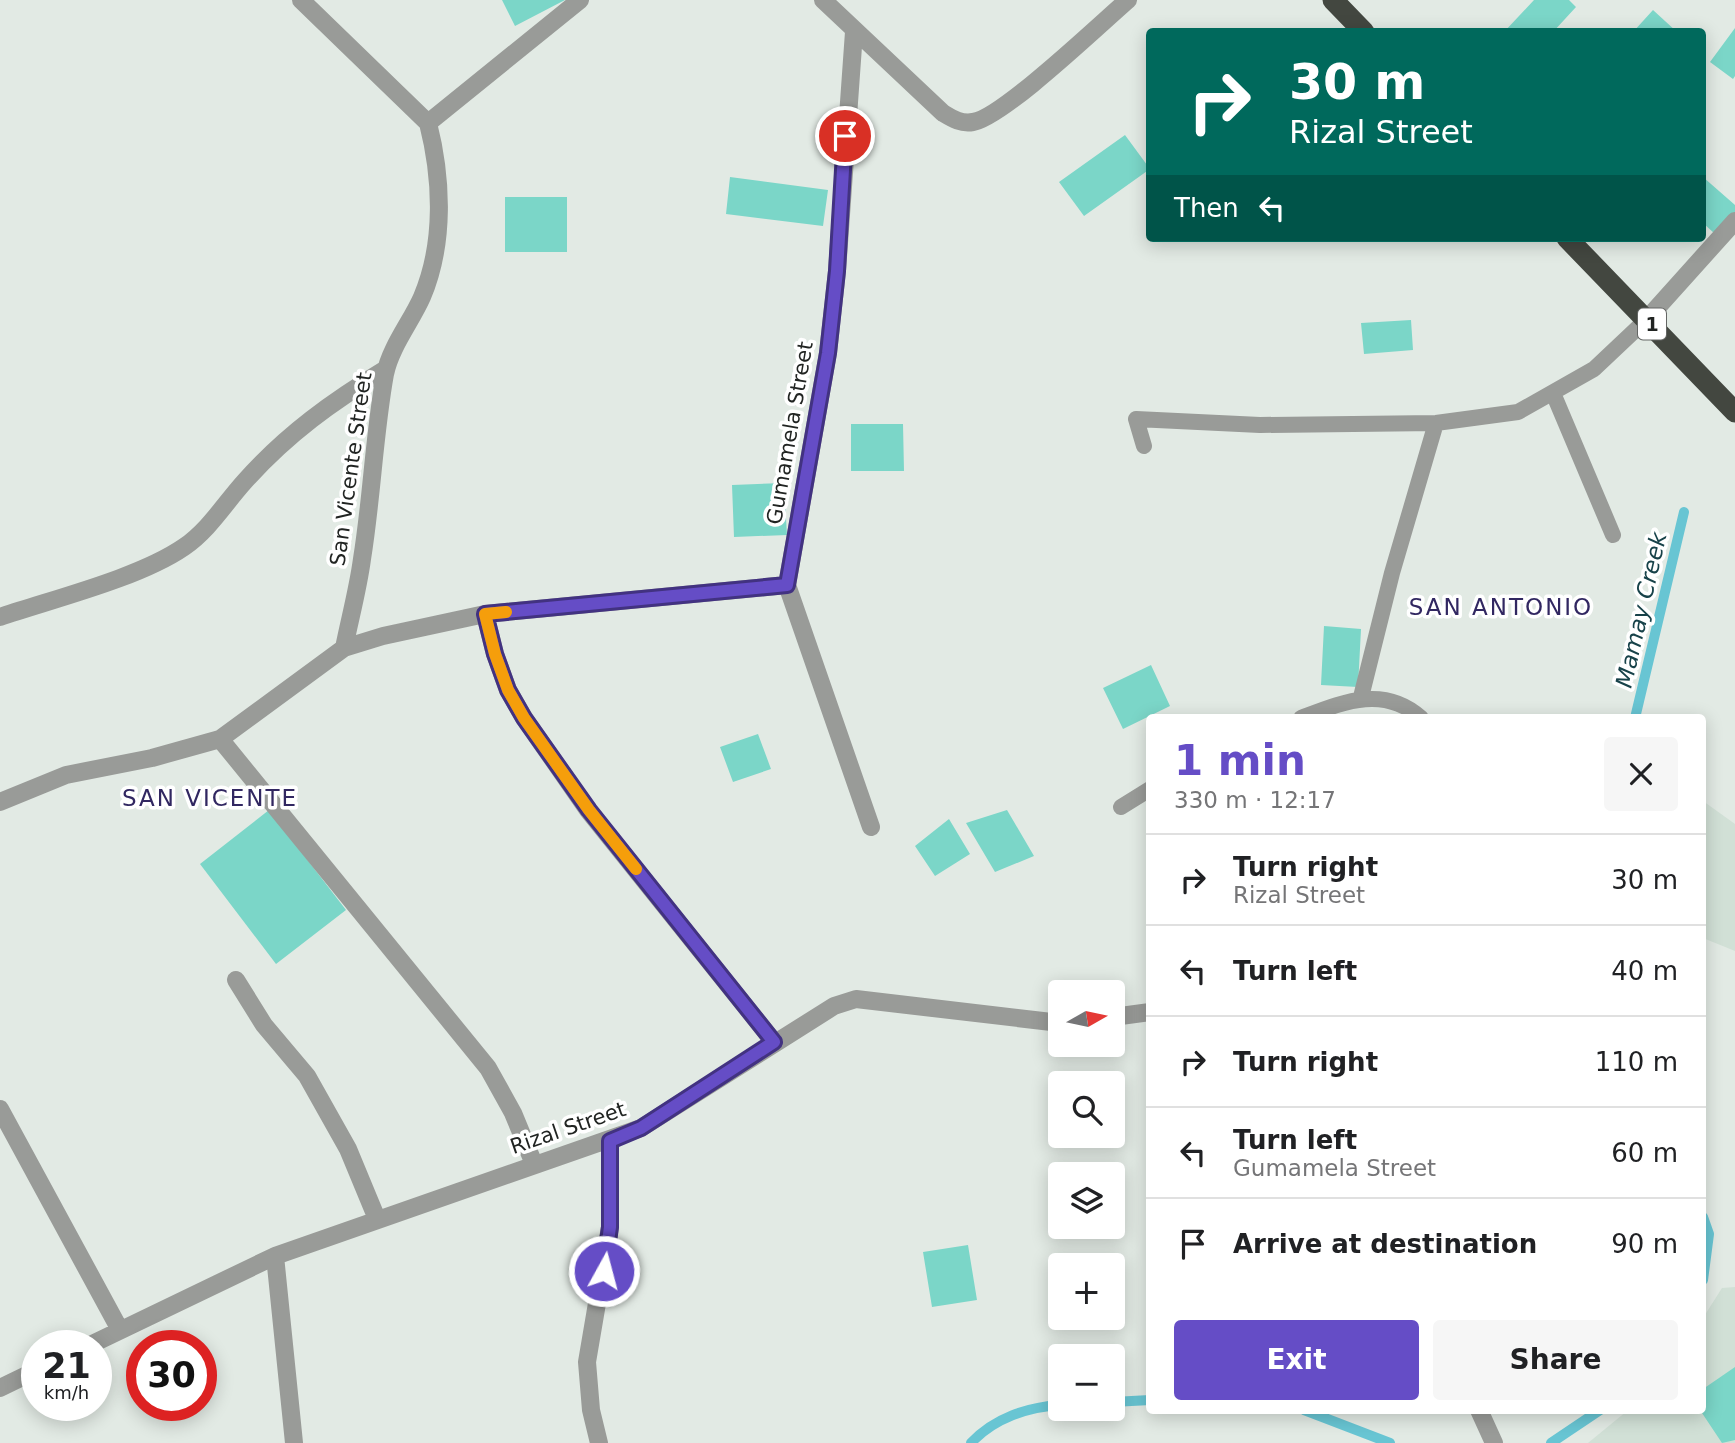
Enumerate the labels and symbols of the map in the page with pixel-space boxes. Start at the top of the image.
pin [815,106,875,166]
road number: 1 [1638,308,1666,340]
street label: Gumamela Street [762,340,818,526]
street label: San Vicente Street [326,371,376,567]
water label: Mamay Creek [1611,528,1672,690]
district label: SAN ANTONIO [1409,594,1593,620]
district label: SAN VICENTE [122,785,298,811]
north arrow [1048,980,1125,1057]
street label: Rizal Street [507,1097,629,1159]
position arrow [567,1234,641,1308]
speed limit sign: 30 [126,1330,217,1421]

